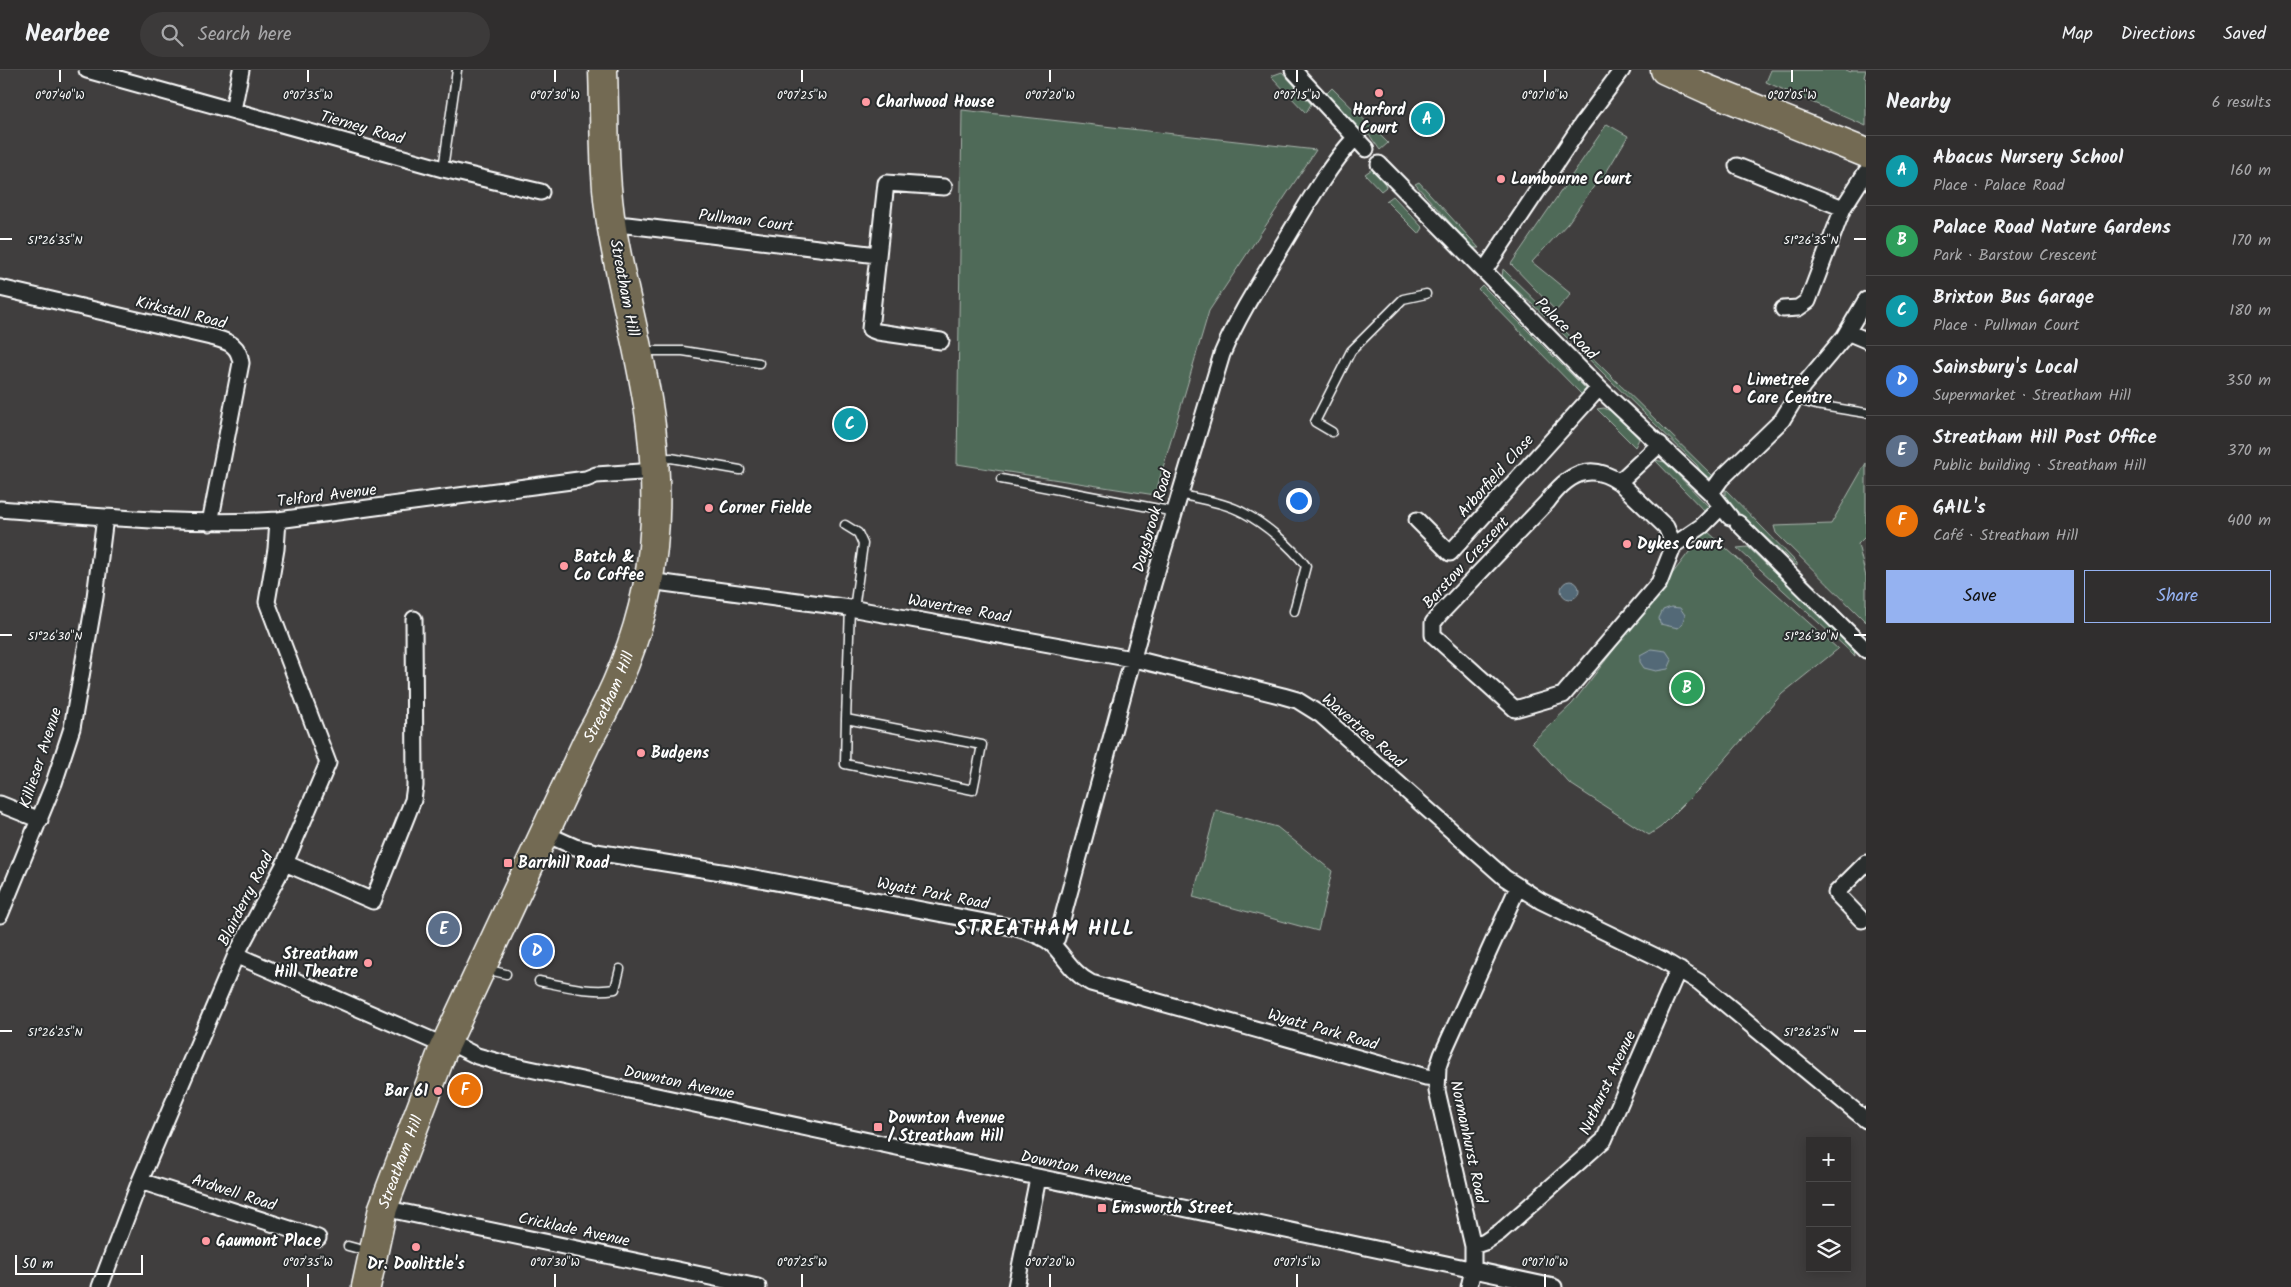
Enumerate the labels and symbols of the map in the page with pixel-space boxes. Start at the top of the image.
text: 0°07'40"W [35,86,85,105]
text: 0°07'35"W [283,86,333,105]
text: 0°07'30"W [530,86,580,105]
text: 0°07'25"W [777,86,827,105]
text: 0°07'20"W [1025,86,1075,105]
text: 0°07'15"W [1274,86,1320,105]
text: 0°07'10"W [1522,86,1568,105]
text: 0°07'05"W [1767,86,1817,105]
marker: Harford Court [1373,87,1385,99]
place label: Charlwood House [876,90,995,115]
marker: Charlwood House [860,96,872,108]
place label: Harford Court [1352,98,1406,141]
pin: A [1411,100,1443,138]
street label: Tierney Road [317,104,408,152]
place label: Lambourne Court [1511,167,1633,192]
marker: Lambourne Court [1495,173,1507,185]
street label: Pullman Court [697,203,796,239]
text: 51°26'35"N [27,231,83,250]
text: 51°26'35"N [1783,231,1839,250]
street label: Streatham Hill [602,237,646,339]
street label: Kirkstall Road [133,290,230,337]
street label: Palace Road [1529,292,1604,367]
place label: Limetree Care Centre [1747,368,1832,411]
marker: Limetree Care Centre [1731,383,1743,395]
pin: C [834,405,866,443]
street label: Arborfield Close [1452,429,1540,523]
street label: Daysbrook Road [1126,465,1180,576]
street label: Telford Avenue [276,478,378,514]
your location [1286,488,1312,514]
place label: Corner Fielde [719,496,812,521]
marker: Corner Fielde [703,502,715,514]
street label: Barstow Crescent [1416,511,1516,615]
place label: Dykes Court [1637,532,1724,557]
marker: Dykes Court [1621,538,1633,550]
place label: Batch & Co Coffee [574,545,644,588]
marker: Batch & Co Coffee [558,560,570,572]
street label: Wavertree Road [906,588,1013,630]
text: 51°26'30"N [28,627,82,646]
text: 51°26'30"N [1784,627,1838,646]
street label: Streatham Hill [577,648,641,747]
pin: B [1671,669,1703,707]
street label: Wavertree Road [1316,688,1411,775]
street label: Killieser Avenue [13,704,69,812]
place label: Budgens [651,741,710,766]
marker: Budgens [635,747,647,759]
street label: Blairderry Road [212,847,281,950]
place label: Barrhill Road [518,851,610,876]
marker: Barrhill Road [502,857,514,869]
street label: Wyatt Park Road [875,871,992,917]
pin: E [428,910,460,948]
district label: STREATHAM HILL [955,913,1135,946]
pin: D [521,932,553,970]
place label: Streatham Hill Theatre [274,942,358,985]
marker: Streatham Hill Theatre [362,957,374,969]
street label: Wyatt Park Road [1265,1002,1382,1058]
text: 51°26'25"N [27,1023,83,1042]
text: 51°26'25"N [1783,1023,1839,1042]
street label: Nuthurst Avenue [1573,1027,1643,1139]
street label: Downton Avenue [621,1059,737,1107]
pin: F [449,1071,481,1109]
street label: Normanhurst Road [1443,1078,1493,1207]
place label: Bar 61 [384,1079,428,1104]
marker: Bar 61 [432,1085,444,1097]
place label: Downton Avenue / Streatham Hill [887,1106,1005,1149]
street label: Streatham Hill [371,1111,430,1213]
marker: Downton Avenue / Streatham Hill [872,1121,884,1133]
street label: Downton Avenue [1018,1144,1134,1192]
street label: Ardwell Road [189,1168,280,1219]
place label: Emsworth Street [1112,1196,1234,1221]
marker: Emsworth Street [1096,1202,1108,1214]
street label: Cricklade Avenue [516,1206,632,1254]
place label: Gaumont Place [216,1229,321,1254]
marker: Gaumont Place [200,1235,212,1247]
marker: Dr. Doolittle's [410,1241,422,1253]
scale bar [15,1252,142,1275]
place label: Dr. Doolittle's [367,1252,465,1277]
text: 0°07'35"W [283,1253,333,1272]
text: 0°07'30"W [530,1253,580,1272]
text: 0°07'25"W [777,1253,827,1272]
text: 0°07'20"W [1025,1253,1075,1272]
text: 0°07'15"W [1274,1253,1320,1272]
text: 0°07'10"W [1522,1253,1568,1272]

